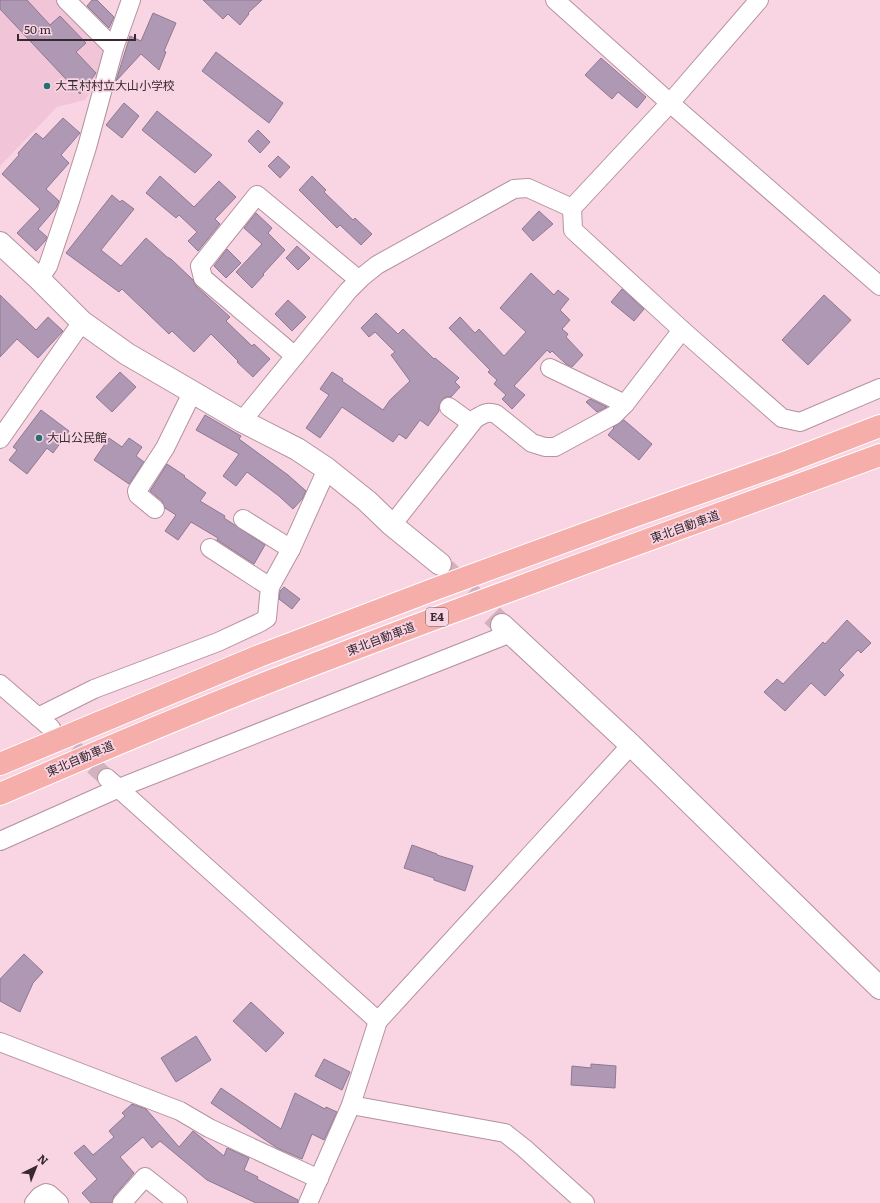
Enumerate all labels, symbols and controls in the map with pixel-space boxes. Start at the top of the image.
scale bar [18,16,135,42]
text: 50 m [24,20,51,38]
place label: 大玉村村立大山小学校 [55,76,175,94]
marker: 大玉村村立大山小学校 [42,81,52,91]
place label: 大山公民館 [47,428,107,446]
marker: 大山公民館 [34,433,44,443]
street label: 東北自動車道 [648,505,722,547]
road number: E4 [426,608,448,626]
street label: 東北自動車道 [344,617,417,659]
street label: 東北自動車道 [43,736,116,780]
north arrow [16,1147,56,1187]
text: N [35,1150,52,1168]

